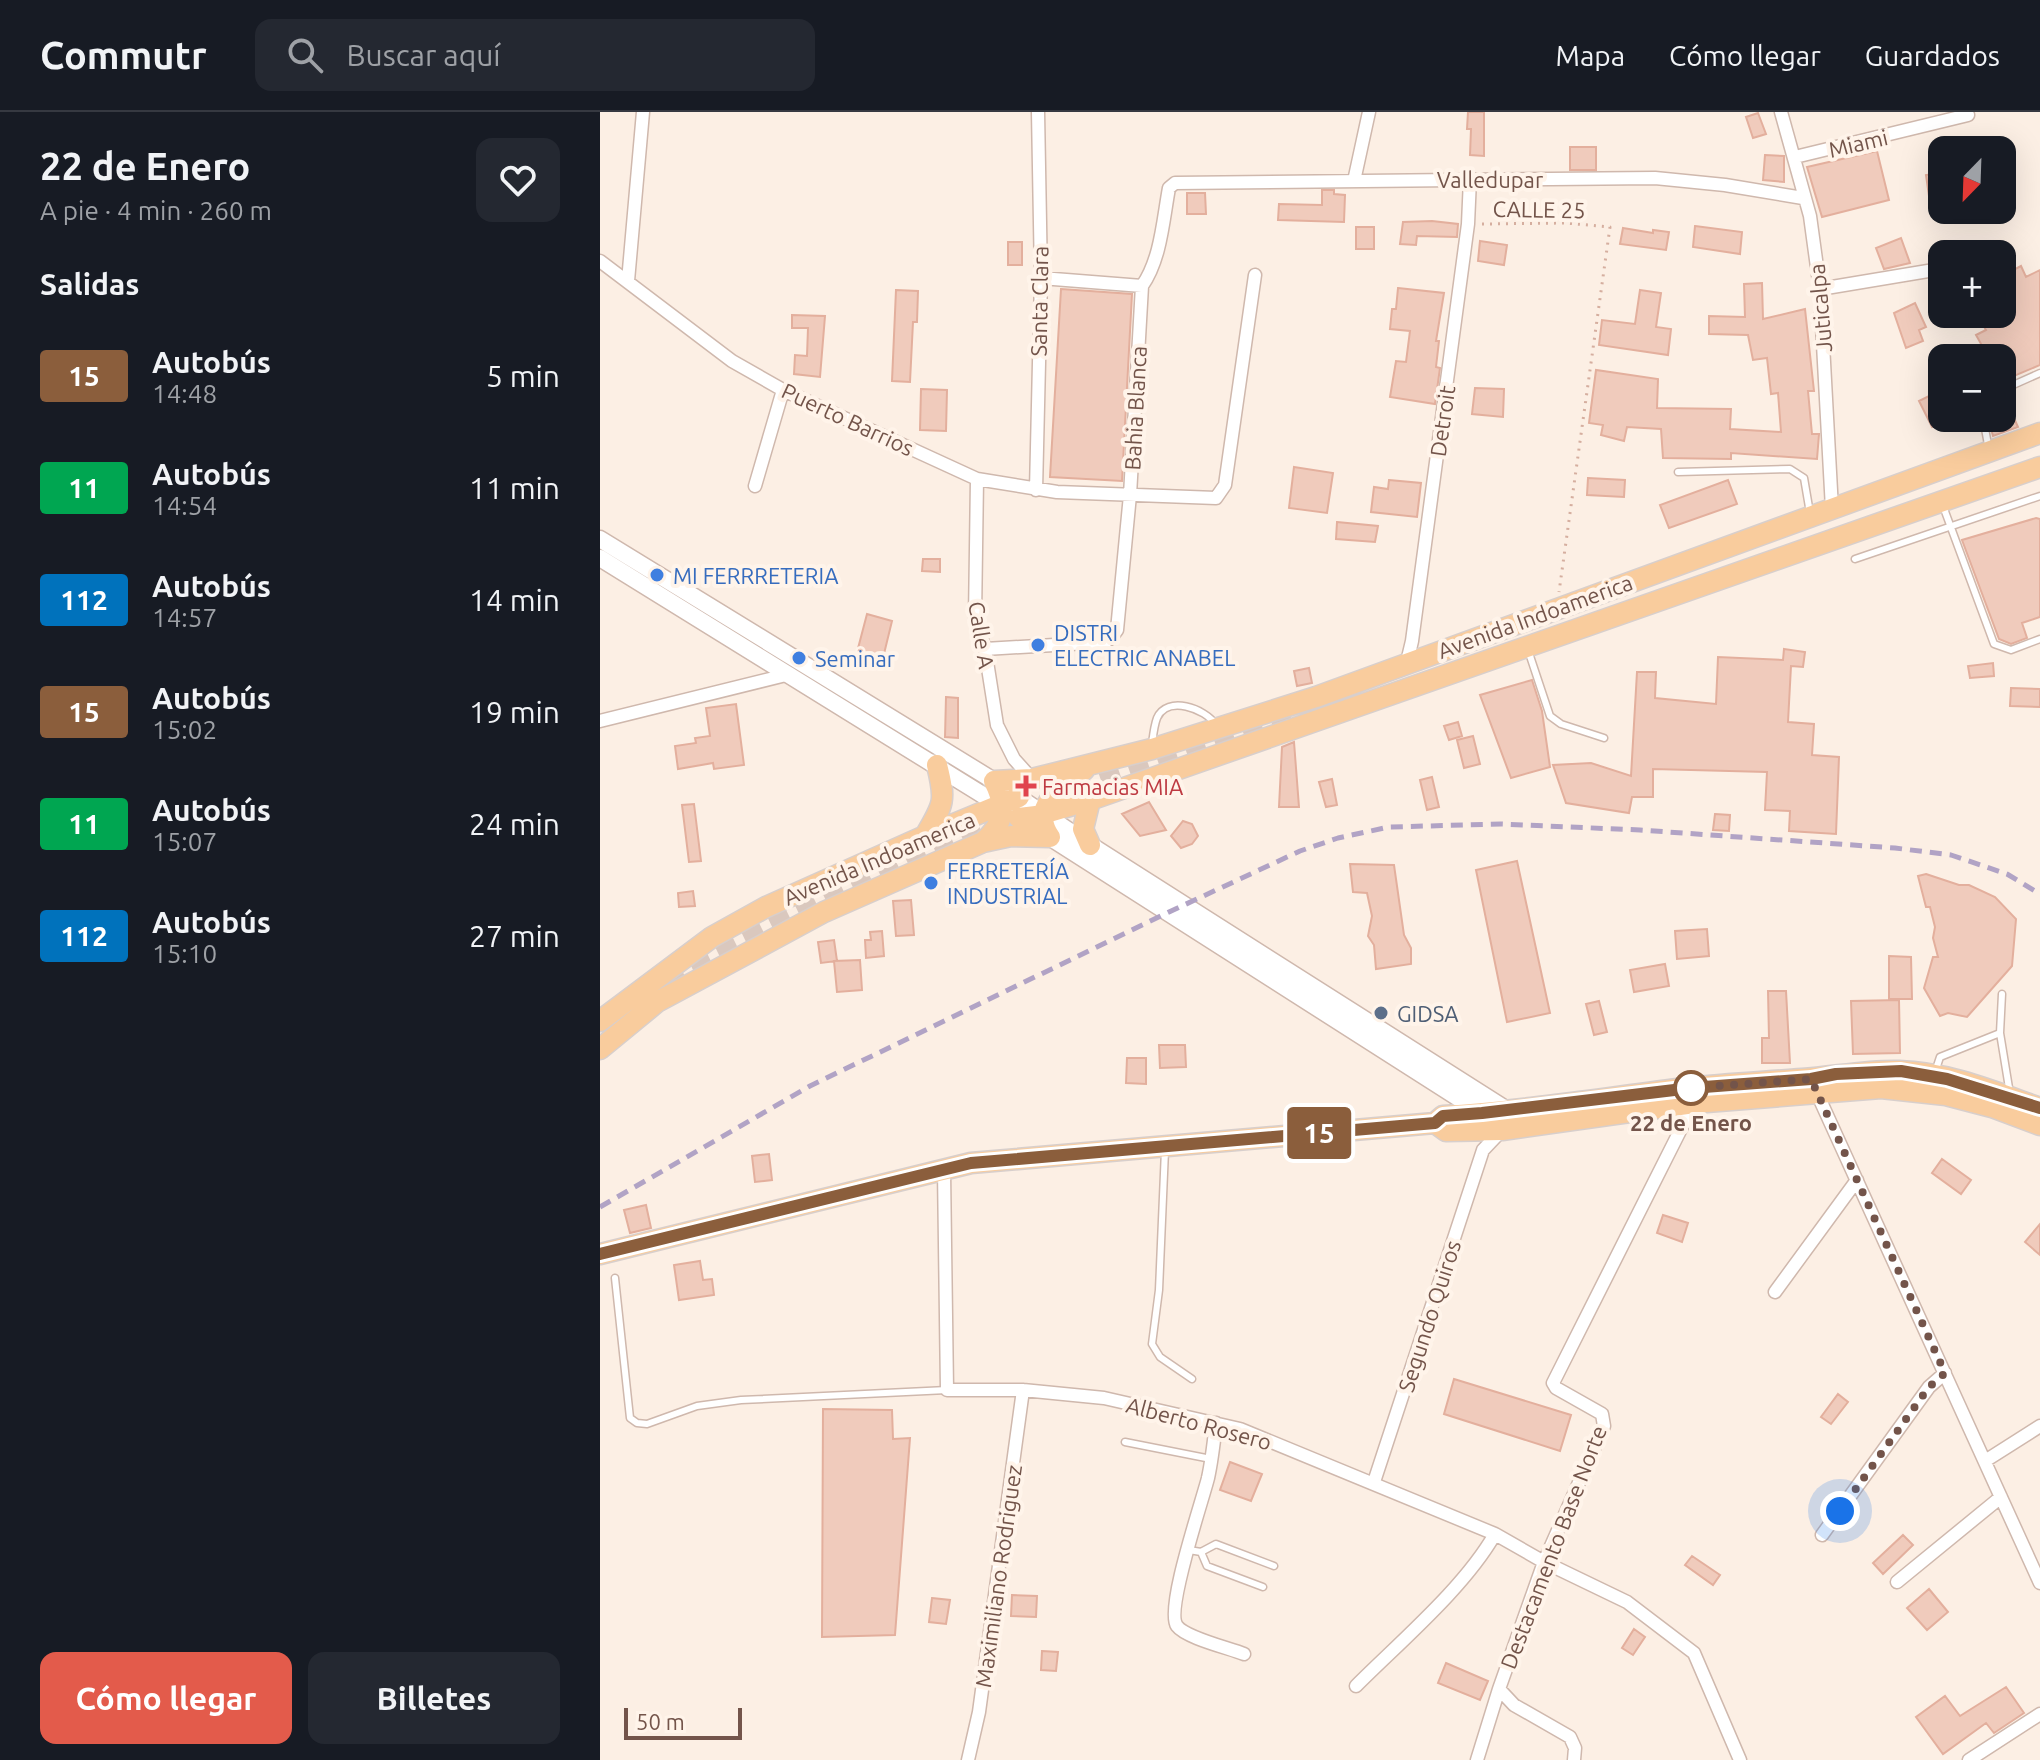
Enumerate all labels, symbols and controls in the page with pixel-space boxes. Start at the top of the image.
search box [255,19,815,91]
icon: search [283,33,327,77]
text: Commutr [40,34,207,76]
text: Buscar aquí [347,38,501,72]
text: Mapa [1556,40,1625,71]
text: Cómo llegar [1669,40,1821,71]
text: Guardados [1865,40,2000,71]
street label: Miami [1826,124,1890,162]
north arrow [1928,136,2016,224]
map controls [1928,136,2016,432]
button: heart [476,138,560,222]
text: 22 de Enero [40,145,250,187]
street label: Valledupar [1437,167,1544,192]
text: A pie · 4 min · 260 m [40,196,272,225]
street label: CALLE 25 [1492,196,1586,222]
button: + [1928,240,2016,328]
street label: Santa Clara [1026,245,1052,357]
street label: Juticalpa [1804,263,1836,353]
text: Salidas [40,267,139,301]
button: − [1928,344,2016,432]
text: Autobús [152,345,271,379]
street label: Bahia Blanca [1119,345,1151,471]
text: 5 min [486,359,560,393]
text: 15 [68,360,100,391]
street label: Puerto Barrios [778,378,918,460]
text: 14:48 [152,379,217,408]
street label: Detroit [1425,384,1459,458]
text: Autobús [152,457,271,491]
text: 11 min [469,471,560,505]
text: 11 [68,472,100,503]
text: 14:54 [152,491,217,520]
place label: MI FERRRETERIA [673,563,839,588]
marker: MI FERRRETERIA [648,566,666,584]
text: Autobús [152,569,271,603]
street label: Avenida Indoamerica [1434,569,1636,663]
text: 14 min [469,583,560,617]
text: 112 [60,584,108,615]
street label: Calle A [964,600,1000,671]
text: 14:57 [152,603,217,632]
place label: DISTRI ELECTRIC ANABEL [1054,620,1235,670]
marker: DISTRI ELECTRIC ANABEL [1029,636,1047,654]
place label: Seminar [815,646,896,671]
marker: Seminar [790,649,808,667]
text: Autobús [152,681,271,715]
text: 19 min [469,695,560,729]
text: 15 [68,696,100,727]
text: 15:02 [152,715,217,744]
place label: Farmacias MIA [1042,774,1184,799]
marker: Farmacias MIA [1017,777,1035,795]
text: Autobús [152,793,271,827]
street label: Avenida Indoamerica [780,806,978,910]
text: 24 min [469,807,560,841]
text: 11 [68,808,100,839]
text: 15:07 [152,827,217,856]
place label: FERRETERÍA INDUSTRIAL [947,857,1070,908]
marker: FERRETERÍA INDUSTRIAL [922,874,940,892]
text: Autobús [152,905,271,939]
text: 27 min [469,919,560,953]
text: 112 [60,920,108,951]
text: 15:10 [152,939,217,968]
place label: GIDSA [1397,1001,1459,1026]
marker: GIDSA [1372,1004,1390,1022]
marker: 22 de Enero [1674,1071,1708,1105]
line badge: 15 [1283,1107,1355,1159]
place label: 22 de Enero [1630,1110,1752,1135]
text: 15 [1303,1117,1335,1148]
street label: Segundo Quiros [1393,1237,1465,1395]
street label: Alberto Rosero [1124,1392,1274,1454]
street label: Destacamento Base Norte [1495,1422,1611,1672]
street label: Maximiliano Rodriguez [970,1463,1026,1689]
your location [1820,1491,1860,1531]
button: Cómo llegar [40,1652,292,1744]
button: Billetes [308,1652,560,1744]
scale bar [624,1704,742,1740]
text: 50 m [636,1709,685,1734]

